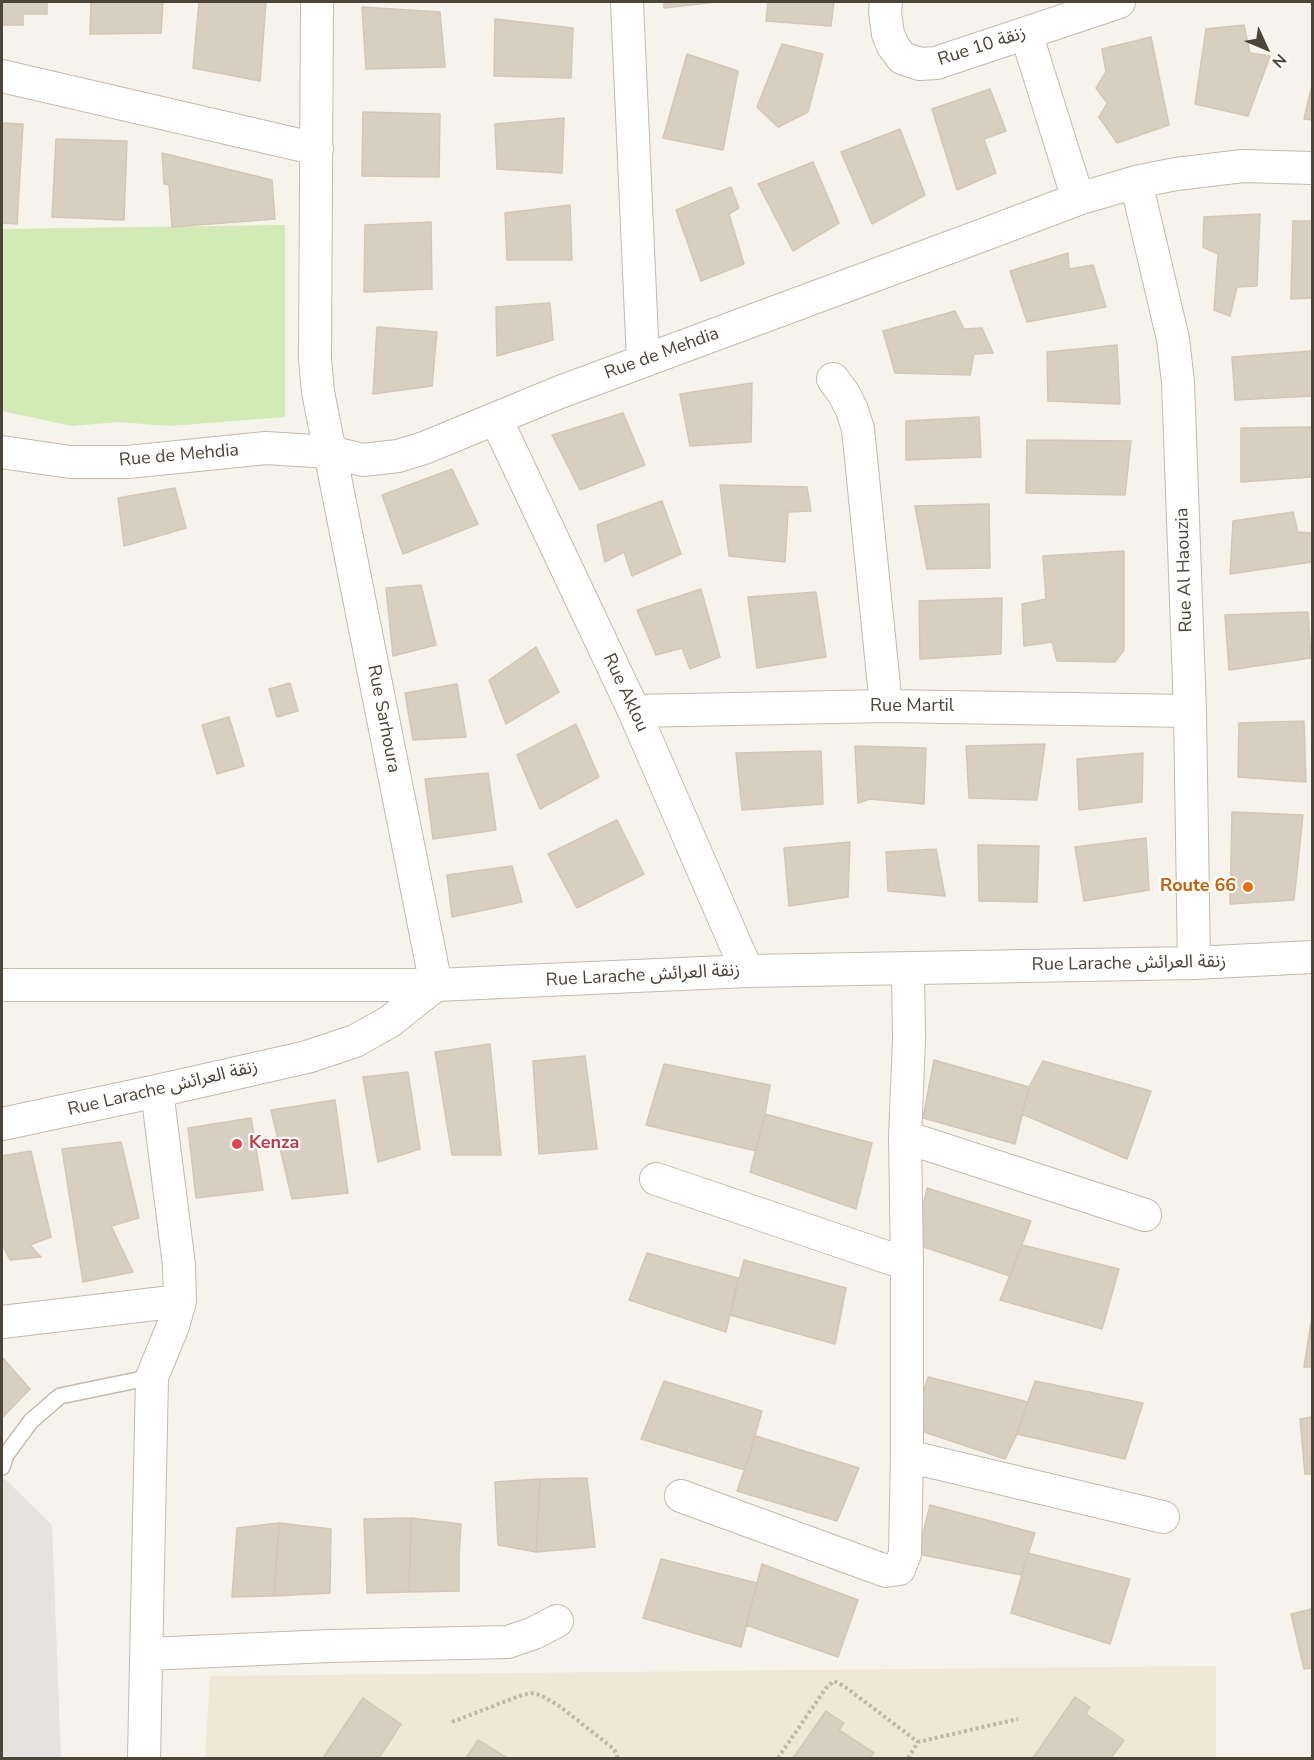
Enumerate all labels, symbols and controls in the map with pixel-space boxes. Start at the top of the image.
north arrow [1236,18,1296,78]
street label: Rue 10 زنقة [935,23,1029,71]
text: N [1267,49,1291,72]
street label: Rue de Mehdia [602,323,722,385]
street label: Rue de Mehdia [118,440,240,472]
street label: Rue Al Haouzia [1172,507,1198,633]
street label: Rue Aklou [598,650,652,736]
street label: Rue Sarhoura [362,663,404,775]
street label: Rue Martil [870,696,954,718]
place label: Route 66 [1160,876,1236,898]
marker: Route 66 [1241,880,1255,894]
street label: Rue Larache زنقة العرائش [1032,952,1226,976]
street label: Rue Larache زنقة العرائش [545,960,741,992]
street label: Rue Larache زنقة العرائش [66,1057,260,1121]
place label: Kenza [249,1133,299,1155]
marker: Kenza [230,1137,244,1151]

